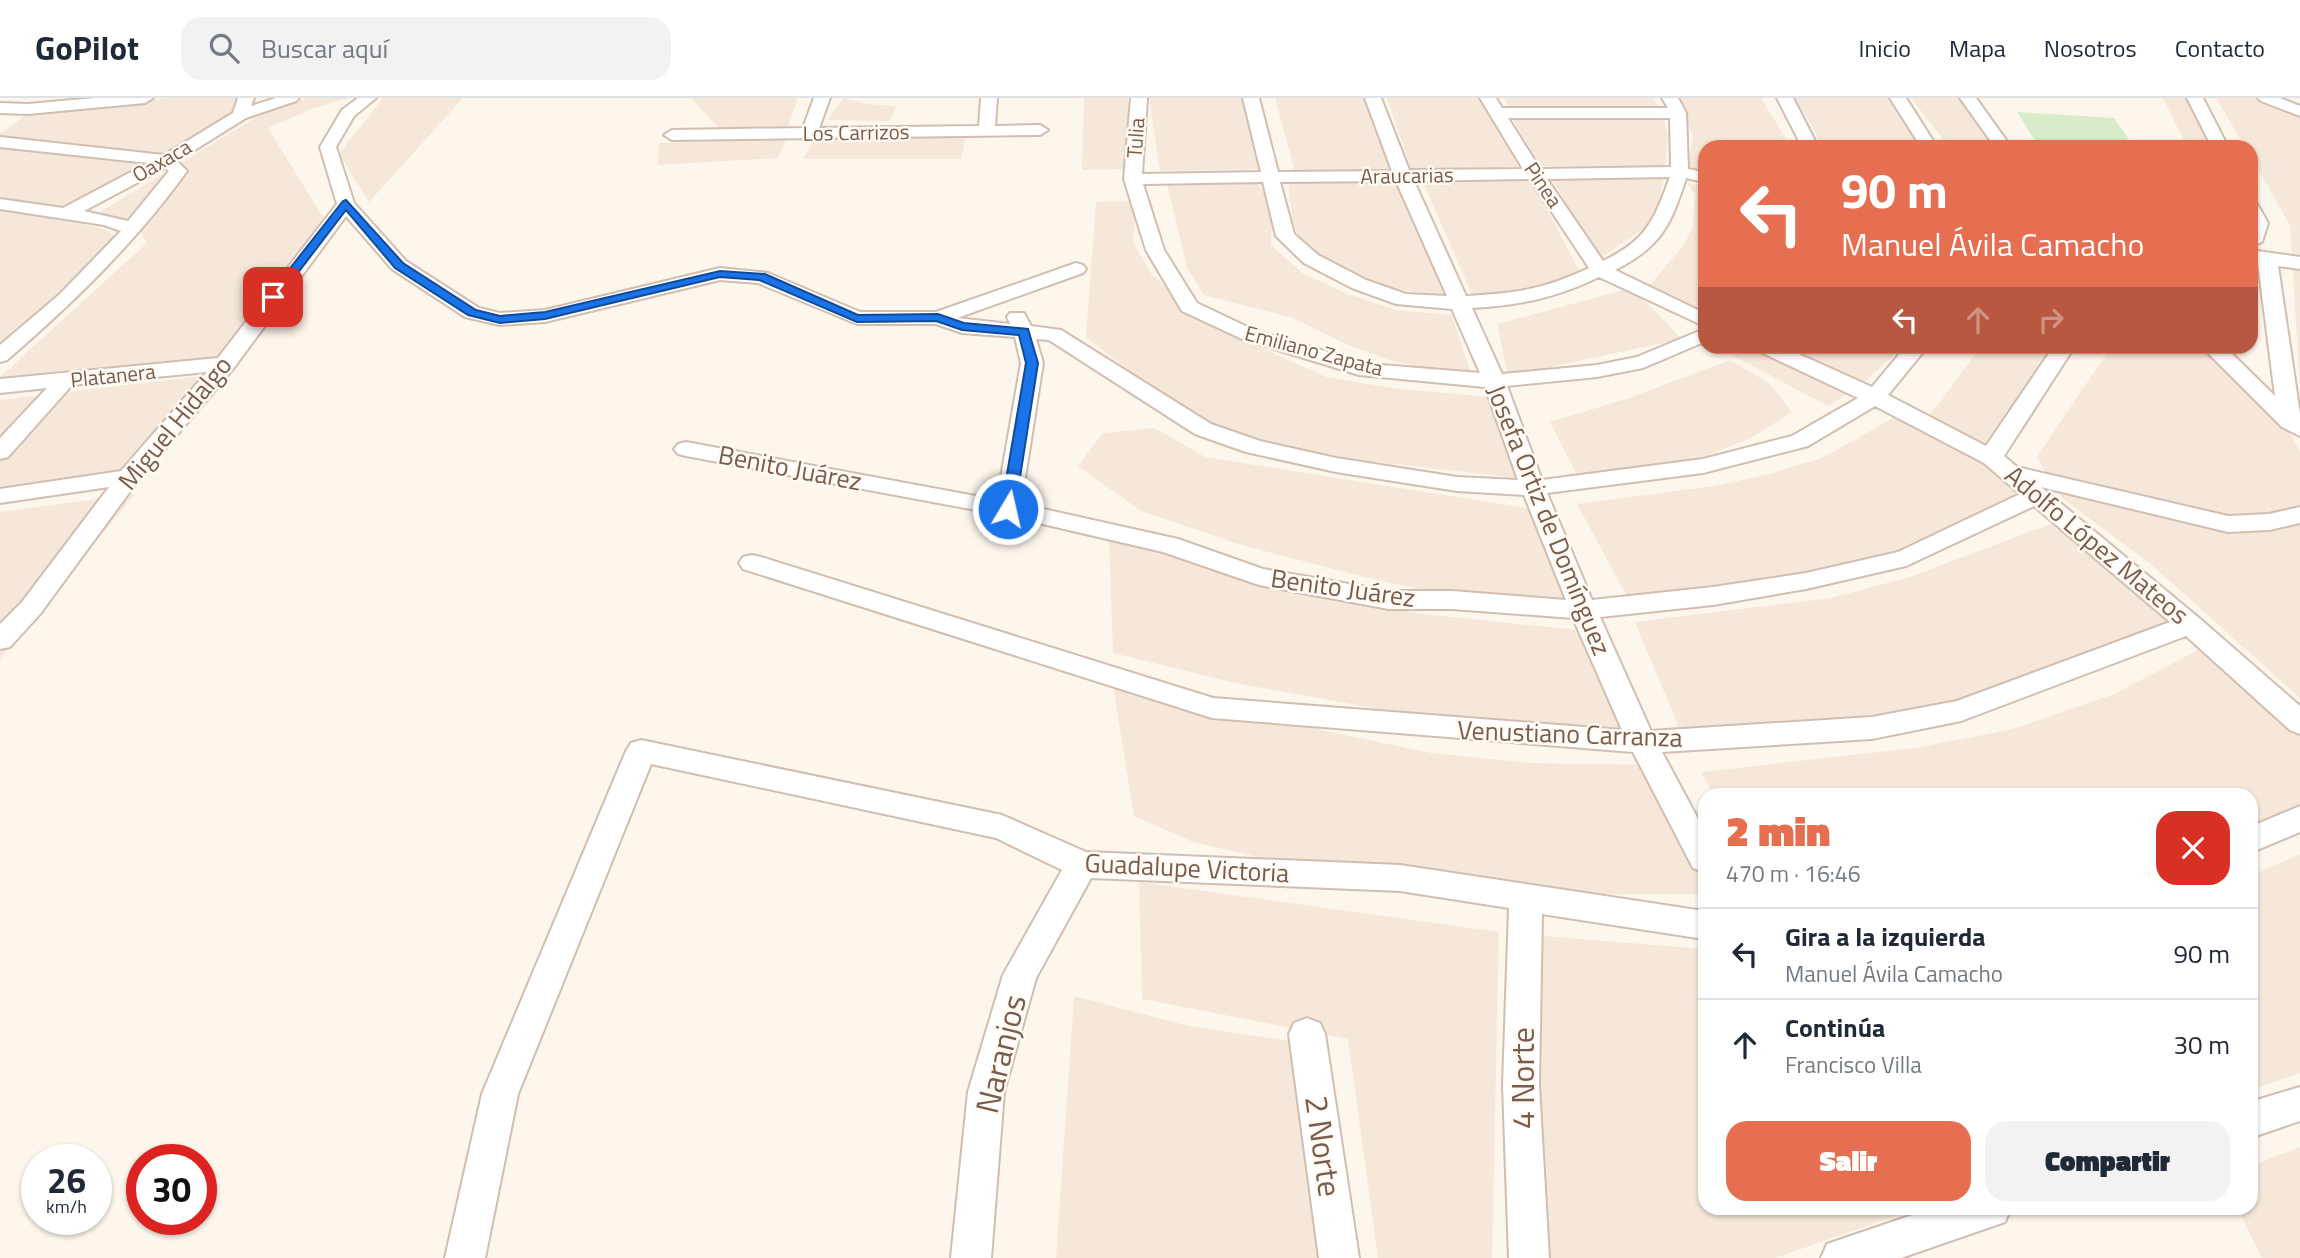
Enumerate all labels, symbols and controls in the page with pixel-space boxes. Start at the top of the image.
search box [181,17,671,80]
text: GoPilot [35,23,139,73]
icon: search [205,29,243,67]
text: Buscar aquí [261,29,388,68]
text: Inicio [1859,30,1911,66]
text: Mapa [1949,30,2006,66]
text: Nosotros [2044,30,2137,66]
text: Contacto [2175,30,2265,66]
street label: Los Carrizos [802,115,910,149]
street label: Tulia [1118,116,1152,159]
street label: Oaxaca [126,130,198,190]
text: 90 m [1841,152,1948,227]
street label: Pinea [1517,155,1571,214]
street label: Araucarias [1360,158,1454,192]
icon: left [1726,168,1817,259]
text: Manuel Ávila Camacho [1841,220,2144,268]
pin [243,267,303,327]
icon: arrive [254,278,292,316]
icon: left [1886,301,1924,339]
icon: ahead [1959,301,1997,339]
icon: right [2032,301,2070,339]
street label: Emiliano Zapata [1242,316,1387,384]
street label: Miguel Hidalgo [108,347,241,498]
street label: Platanera [69,355,158,395]
street label: Josefa Ortiz de Domínguez [1477,379,1622,661]
street label: Benito Juárez [715,434,865,501]
street label: Adolfo López Mateos [1997,456,2198,633]
position arrow [971,472,1045,546]
street label: Benito Juárez [1268,558,1418,617]
street label: Venustiano Carranza [1457,710,1683,757]
text: 2 min [1726,798,1830,862]
button: close [2156,811,2230,885]
street label: Guadalupe Victoria [1084,843,1290,892]
text: 470 m · 16:46 [1726,856,1861,891]
text: Gira a la izquierda [1785,917,1986,956]
text: 90 m [2173,934,2230,973]
icon: left [1726,935,1764,973]
text: Manuel Ávila Camacho [1785,956,2003,991]
street label: Naranjos [962,989,1038,1118]
text: Continúa [1785,1008,1885,1047]
text: 30 m [2173,1025,2230,1064]
icon: ahead [1726,1026,1764,1064]
street label: 4 Norte [1498,1027,1546,1129]
text: Francisco Villa [1785,1047,1922,1082]
street label: 2 Norte [1293,1092,1355,1200]
button: Salir [1726,1121,1971,1201]
button: Compartir [1985,1121,2230,1201]
speed limit sign: 30 [126,1144,217,1235]
text: 26 [47,1153,86,1207]
text: km/h [46,1193,87,1220]

